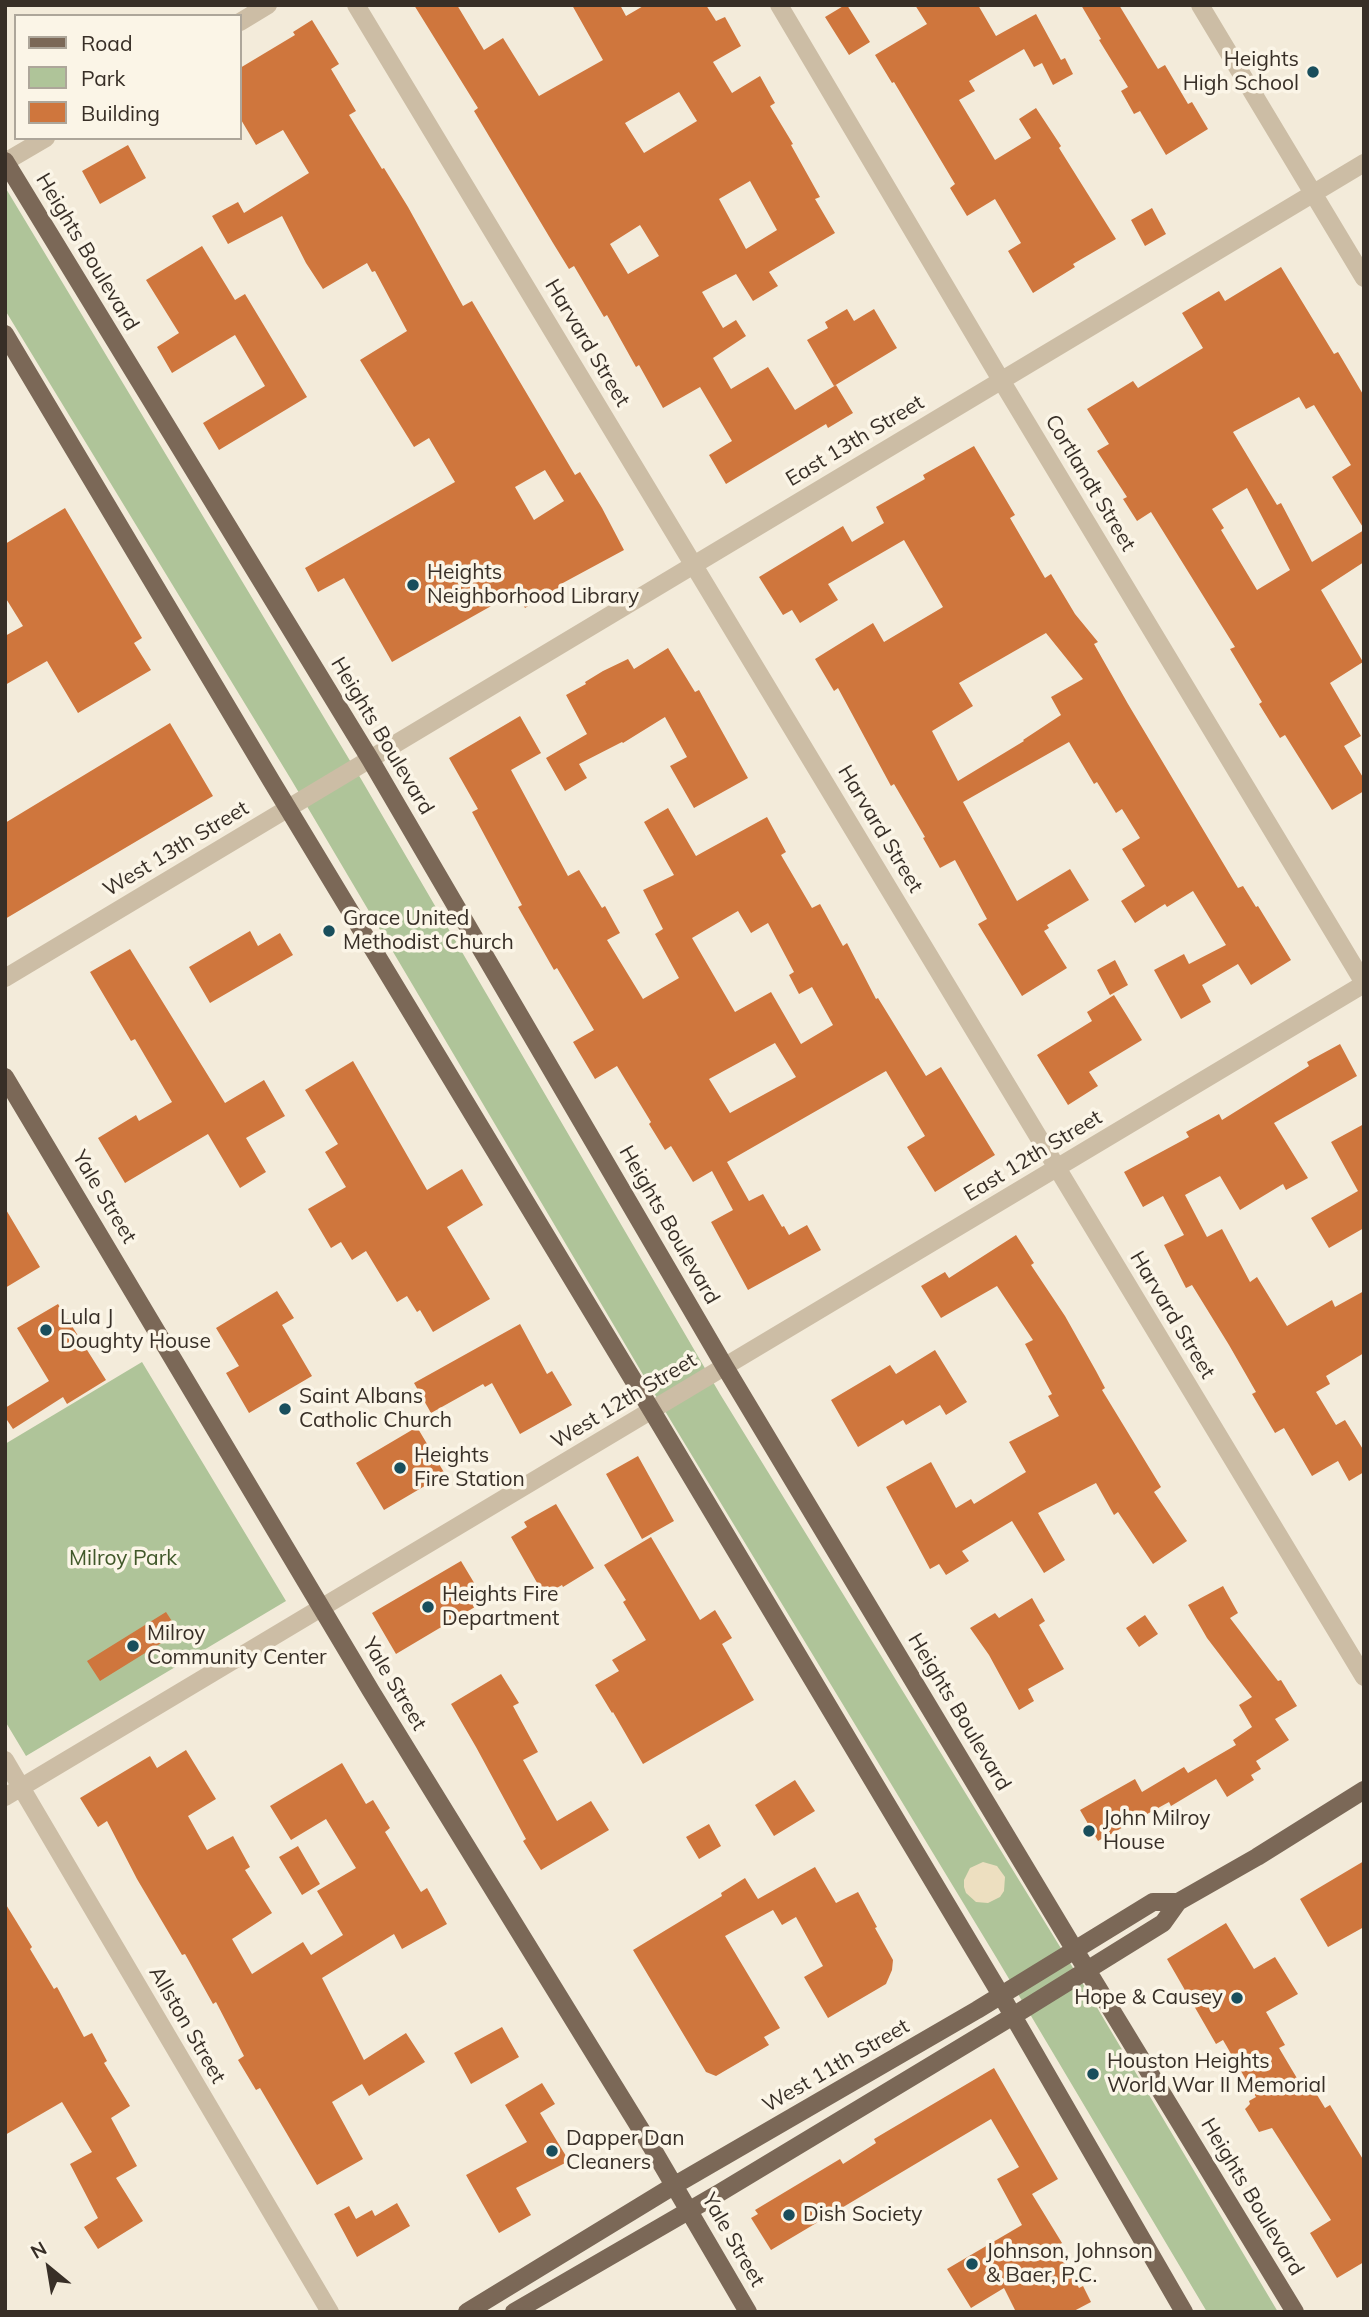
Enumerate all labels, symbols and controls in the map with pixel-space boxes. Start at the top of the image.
legend [14,14,242,140]
text: Road [81,30,132,56]
place label: Heights High School [1183,47,1299,97]
marker: Heights High School [1305,64,1321,80]
text: Park [81,65,125,91]
text: Building [81,100,160,126]
street label: Heights Boulevard [30,169,144,335]
street label: Harvard Street [539,275,635,411]
street label: East 13th Street [782,390,928,492]
street label: Cortlandt Street [1039,410,1141,556]
place label: Heights Neighborhood Library [427,560,639,610]
marker: Heights Neighborhood Library [405,577,421,593]
street label: Heights Boulevard [325,653,439,819]
street label: Harvard Street [832,761,928,897]
street label: West 13th Street [99,796,253,902]
place label: Grace United Methodist Church [343,906,514,956]
marker: Grace United Methodist Church [321,923,337,939]
street label: East 12th Street [960,1105,1106,1207]
street label: Heights Boulevard [613,1141,725,1309]
street label: Yale Street [66,1146,142,1248]
street label: Harvard Street [1124,1247,1220,1383]
place label: Lula J Doughty House [60,1305,211,1355]
marker: Lula J Doughty House [38,1322,54,1338]
street label: West 12th Street [547,1348,701,1454]
place label: Saint Albans Catholic Church [299,1384,452,1434]
marker: Saint Albans Catholic Church [277,1401,293,1417]
place label: Heights Fire Station [414,1443,525,1493]
marker: Heights Fire Station [392,1460,408,1476]
park label: Milroy Park [69,1546,177,1572]
place label: Heights Fire Department [442,1582,559,1632]
marker: Heights Fire Department [420,1599,436,1615]
place label: Milroy Community Center [147,1621,327,1671]
street label: Heights Boulevard [902,1629,1016,1795]
street label: Yale Street [356,1633,432,1735]
marker: Milroy Community Center [125,1638,141,1654]
place label: John Milroy House [1103,1806,1210,1856]
marker: John Milroy House [1081,1823,1097,1839]
street label: Allston Street [143,1962,231,2088]
place label: Hope & Causey [1074,1985,1223,2011]
marker: Hope & Causey [1229,1990,1245,2006]
street label: West 11th Street [758,2014,914,2118]
place label: Houston Heights World War II Memorial [1107,2049,1326,2099]
marker: Houston Heights World War II Memorial [1085,2066,1101,2082]
street label: Heights Boulevard [1195,2114,1309,2280]
place label: Dapper Dan Cleaners [566,2126,685,2176]
marker: Dapper Dan Cleaners [544,2143,560,2159]
street label: Yale Street [696,2189,770,2291]
place label: Dish Society [803,2202,922,2228]
marker: Dish Society [781,2207,797,2223]
north arrow [14,2233,84,2303]
text: N [26,2236,51,2264]
place label: Johnson, Johnson & Baer, P.C. [986,2239,1153,2289]
marker: Johnson, Johnson & Baer, P.C. [964,2256,980,2272]

